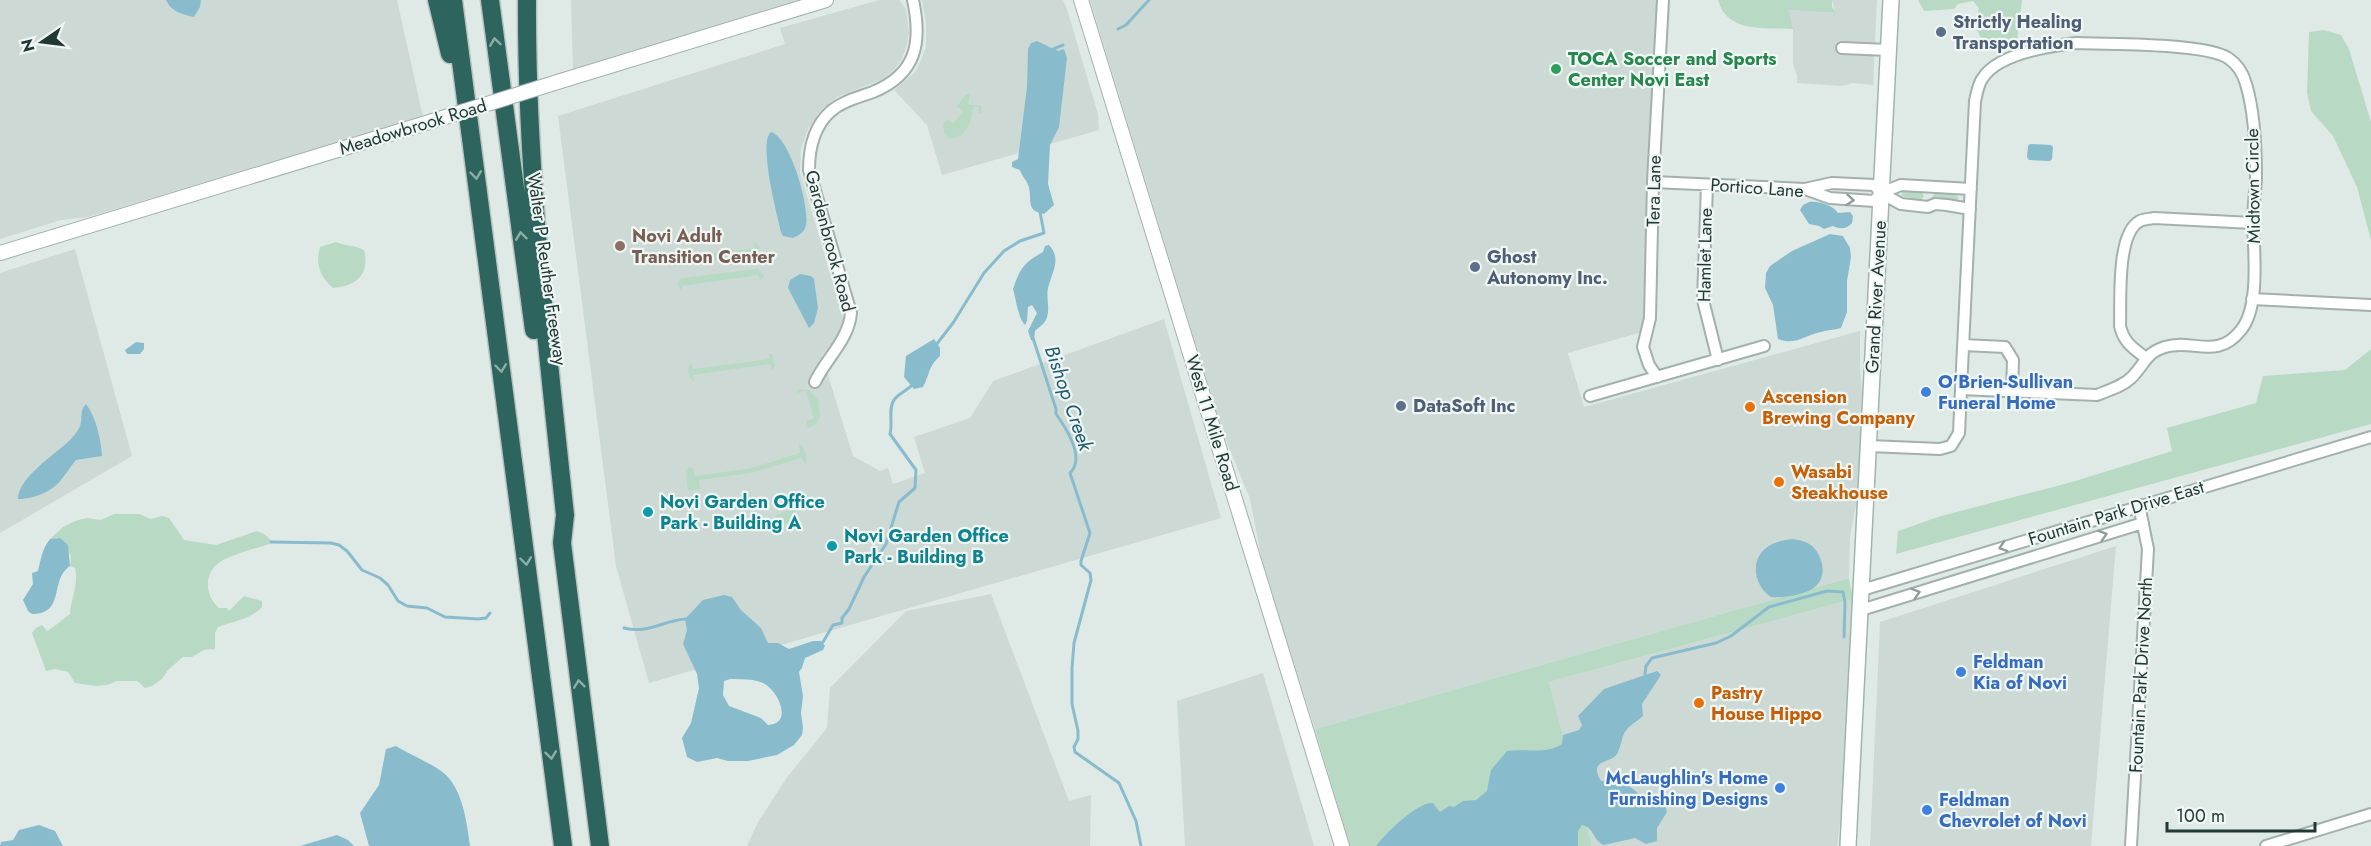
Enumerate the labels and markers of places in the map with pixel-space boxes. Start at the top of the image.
place label: Strictly Healing Transportation [1953,9,2082,56]
marker: Strictly Healing Transportation [1934,25,1948,39]
place label: TOCA Soccer and Sports Center Novi East [1568,46,1777,93]
marker: TOCA Soccer and Sports Center Novi East [1549,62,1563,76]
place label: Novi Adult Transition Center [632,223,776,270]
marker: Novi Adult Transition Center [613,239,627,253]
place label: Ghost Autonomy Inc. [1486,244,1608,291]
marker: Ghost Autonomy Inc. [1468,260,1482,274]
place label: O'Brien-Sullivan Funeral Home [1938,369,2073,416]
place label: Ascension Brewing Company [1761,384,1916,431]
marker: O'Brien-Sullivan Funeral Home [1919,385,1933,399]
place label: DataSoft Inc [1413,393,1516,419]
marker: DataSoft Inc [1394,399,1408,413]
marker: Ascension Brewing Company [1743,400,1757,414]
place label: Wasabi Steakhouse [1791,459,1888,506]
marker: Wasabi Steakhouse [1772,475,1786,489]
place label: Novi Garden Office Park - Building A [660,489,825,536]
marker: Novi Garden Office Park - Building A [641,505,655,519]
place label: Novi Garden Office Park - Building B [844,523,1009,570]
marker: Novi Garden Office Park - Building B [825,539,839,553]
place label: Feldman Kia of Novi [1973,649,2067,696]
marker: Feldman Kia of Novi [1954,665,1968,679]
place label: Pastry House Hippo [1711,680,1822,727]
marker: Pastry House Hippo [1692,696,1706,710]
place label: McLaughlin's Home Furnishing Designs [1605,765,1768,812]
marker: McLaughlin's Home Furnishing Designs [1773,781,1787,795]
place label: Feldman Chevrolet of Novi [1939,787,2087,834]
marker: Feldman Chevrolet of Novi [1920,803,1934,817]

